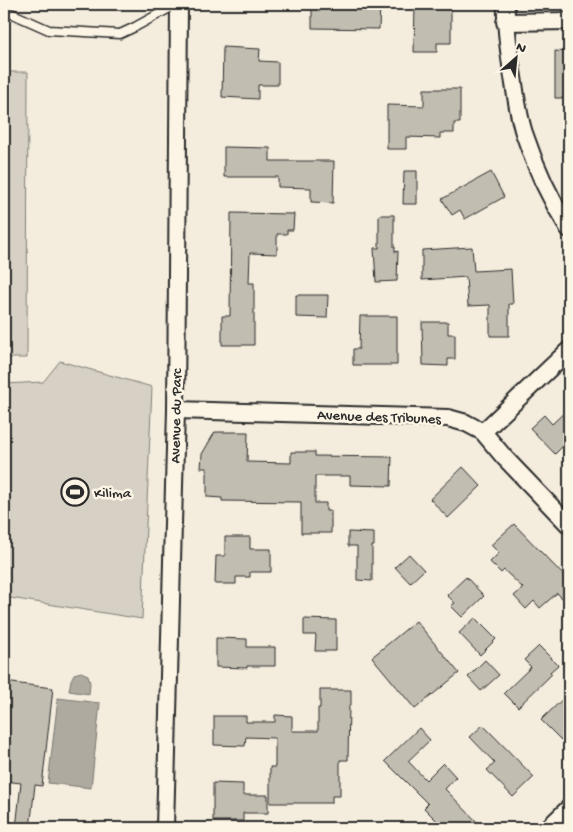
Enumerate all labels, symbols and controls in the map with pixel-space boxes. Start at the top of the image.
north arrow [490,32,540,82]
text: N [513,39,529,58]
street label: Avenue du Parc [167,367,187,464]
street label: Avenue des Tribunes [317,407,442,429]
sports icon: Kilima [60,477,90,507]
place label: Kilima [94,485,132,503]

